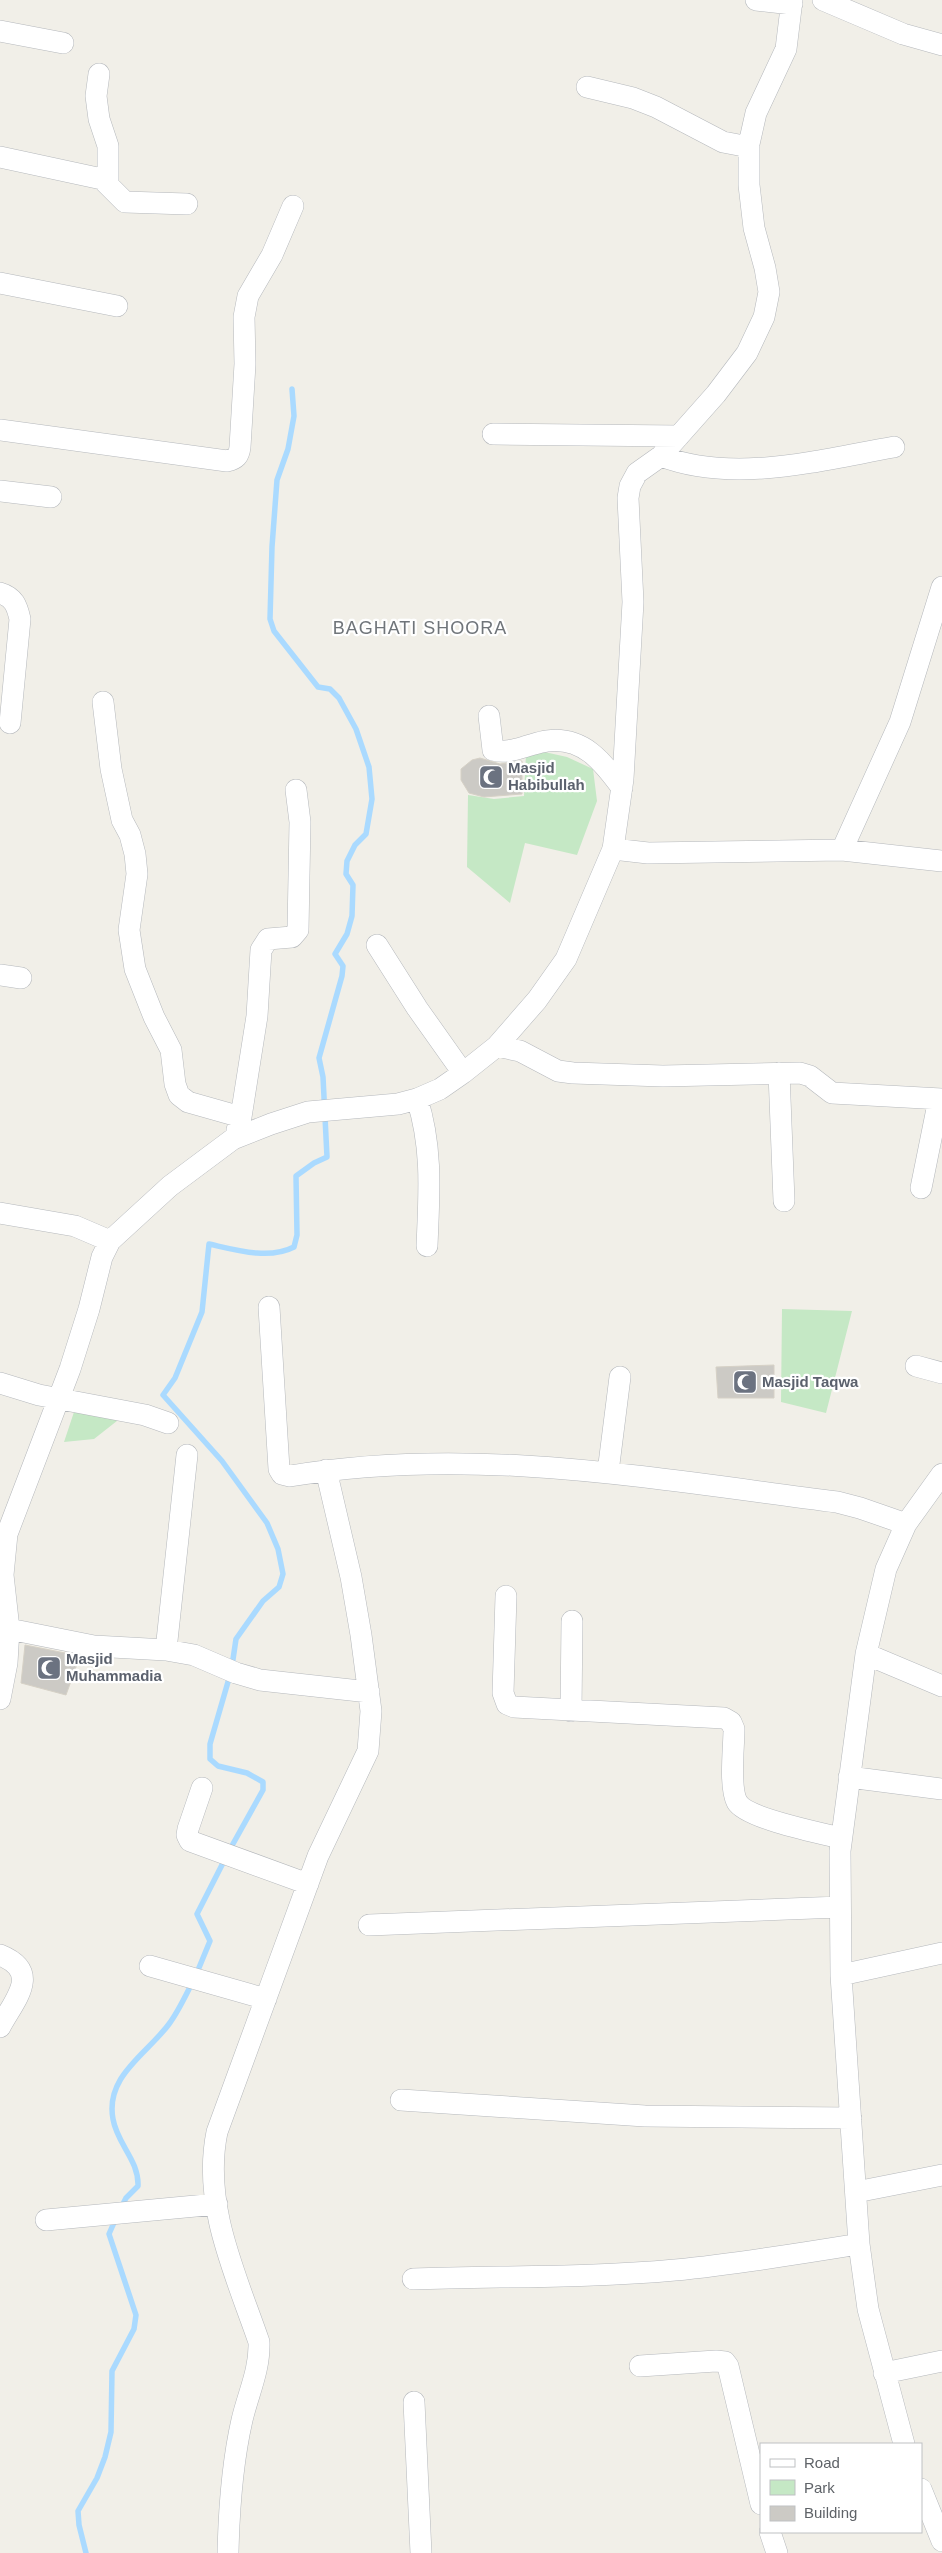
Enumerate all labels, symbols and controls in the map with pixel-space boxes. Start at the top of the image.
district label: BAGHATI SHOORA [333,618,507,638]
place label: Masjid Habibullah [508,759,585,793]
mosque icon: Masjid Habibullah [478,764,504,790]
mosque icon: Masjid Taqwa [732,1369,758,1395]
place label: Masjid Taqwa [762,1373,859,1390]
place label: Masjid Muhammadia [66,1650,163,1684]
mosque icon: Masjid Muhammadia [36,1655,62,1681]
legend [760,2443,922,2533]
text: Road [804,2454,840,2471]
text: Park [804,2479,835,2496]
text: Building [804,2504,857,2521]

